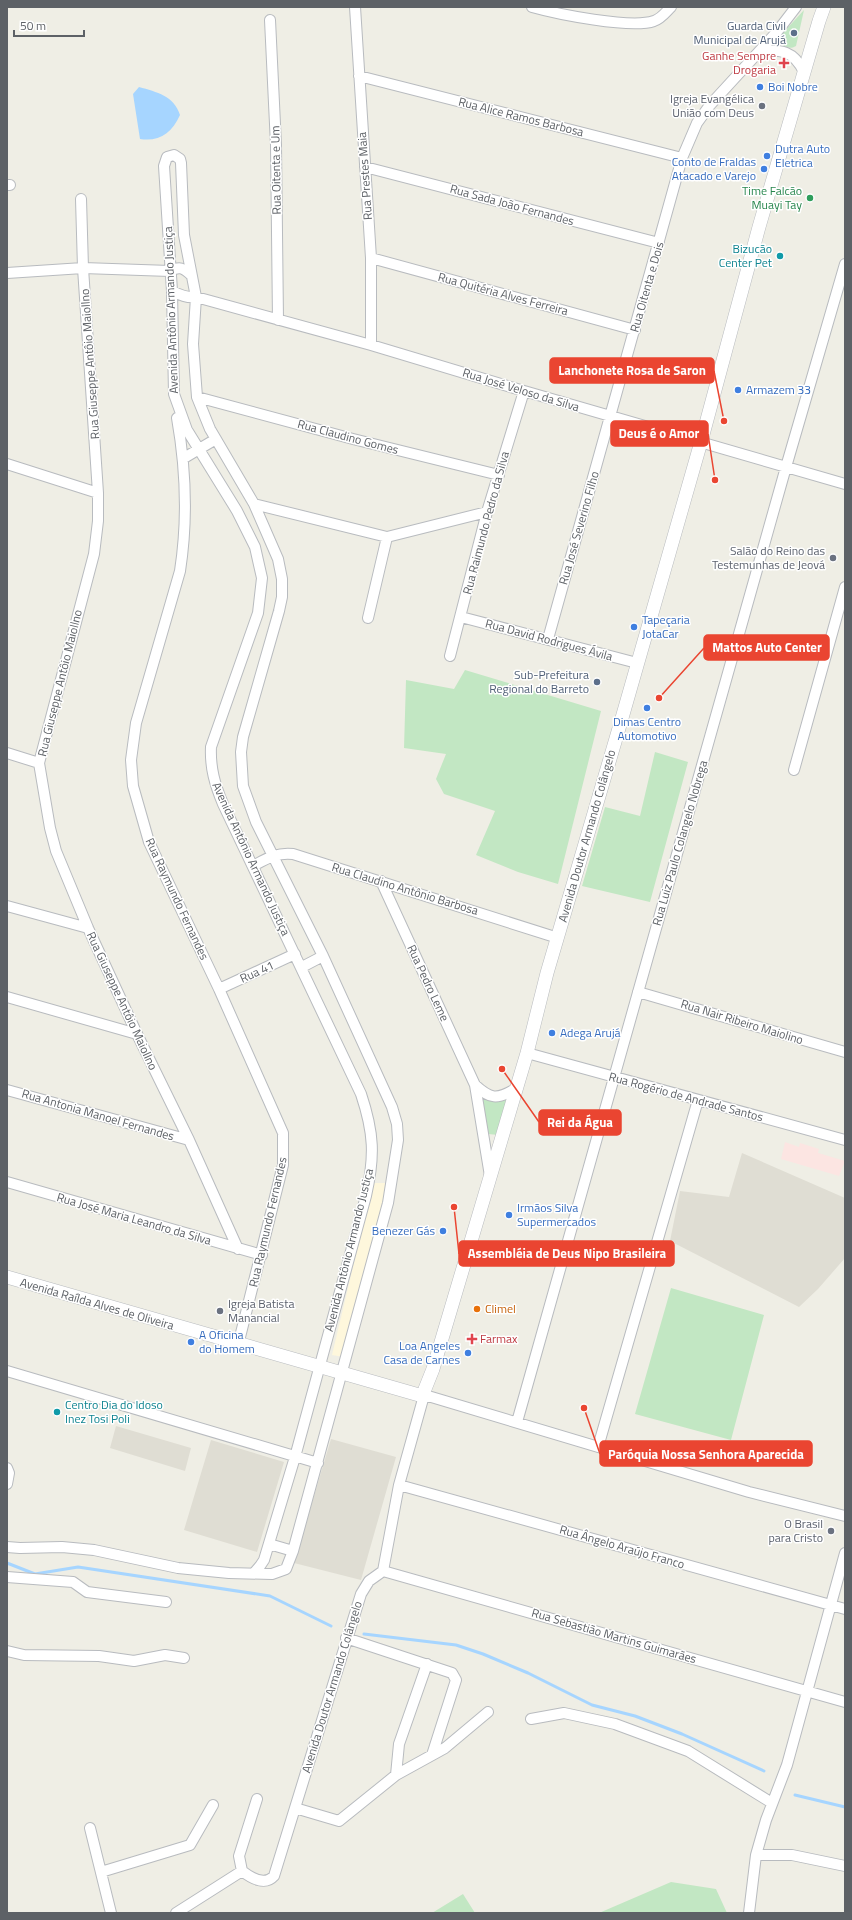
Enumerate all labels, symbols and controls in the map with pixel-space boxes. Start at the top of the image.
scale bar [14,12,84,38]
text: 50 m [20,16,46,35]
place label: Guarda Civil Municipal de Arujá [694,16,786,49]
marker: Guarda Civil Municipal de Arujá [789,28,799,38]
place label: Ganhe Sempre Drogaria [702,46,776,79]
marker: Ganhe Sempre Drogaria [779,58,789,68]
place label: Boi Nobre [768,77,818,96]
marker: Boi Nobre [755,82,765,92]
place label: Igreja Evangélica União com Deus [670,89,754,122]
street label: Rua Alice Ramos Barbosa [456,92,586,141]
marker: Igreja Evangélica União com Deus [757,101,767,111]
street label: Rua Oitenta e Um [265,125,286,215]
street label: Rua Prestes Maia [352,131,377,221]
place label: Dutra Auto Eletrica [775,139,830,172]
marker: Dutra Auto Eletrica [762,151,772,161]
place label: Conto de Fraldas Atacado e Varejo [672,152,756,185]
marker: Conto de Fraldas Atacado e Varejo [759,164,769,174]
street label: Rua Sada João Fernandes [448,179,577,230]
place label: Time Falcão Muayi Tay [742,181,802,214]
marker: Time Falcão Muayi Tay [805,193,815,203]
street label: Avenida Antônio Armando Justiça [158,226,183,394]
street label: Rua Oitenta e Dois [625,239,669,334]
place label: Bizucão Center Pet [719,239,773,272]
marker: Bizucão Center Pet [775,251,785,261]
street label: Rua Quitéria Alves Ferreira [436,267,570,320]
street label: Rua Giuseppe Antôio Maiollno [75,288,104,440]
callout: Lanchonete Rosa de Saron [550,358,714,383]
text: Lanchonete Rosa de Saron [558,360,706,380]
street label: Rua José Veloso da Silva [460,363,582,416]
place label: Armazem 33 [746,380,811,399]
marker: Armazem 33 [733,385,743,395]
street label: Rua Claudino Gomes [296,414,401,459]
callout: Deus é o Amor [611,421,708,446]
text: Deus é o Amor [619,423,700,443]
street label: Rua Raimundo Pedro da Silva [457,449,514,597]
street label: Rua José Severino Filho [553,469,604,587]
place label: Salão do Reino das Testemunhas de Jeová [712,541,825,574]
marker: Salão do Reino das Testemunhas de Jeová [828,553,838,563]
street label: Rua Giuseppe Antôio Maiollno [32,607,87,758]
place label: Tapeçaria JotaCar [642,610,690,643]
street label: Rua David Rodrigues Ávila [483,613,615,666]
marker: Tapeçaria JotaCar [629,622,639,632]
callout: Mattos Auto Center [704,635,829,660]
text: Mattos Auto Center [712,637,822,657]
place label: Sub-Prefeitura Regional do Barreto [489,665,589,698]
marker: Sub-Prefeitura Regional do Barreto [592,677,602,687]
marker: Dimas Centro Automotivo [642,703,652,713]
place label: Dimas Centro Automotivo [613,712,681,745]
street label: Avenida Doutor Armando Colângelo [553,747,620,924]
street label: Rua Luiz Paulo Colangelo Nobrega [647,758,712,928]
street label: Avenida Antônio Armando Justiça [207,779,295,939]
street label: Rua Raymundo Fernandes [141,835,214,963]
street label: Rua Claudino Antônio Barbosa [329,857,481,920]
street label: Rua Giuseppe Antôio Maiollno [82,928,163,1073]
street label: Rua Pedro Leme [402,941,455,1024]
street label: Rua 41 [237,956,277,988]
street label: Rua Nair Ribeiro Maiolino [679,994,806,1049]
place label: Adega Arujá [560,1023,621,1042]
marker: Adega Arujá [547,1028,557,1038]
street label: Rua Rogério de Andrade Santos [607,1067,766,1126]
street label: Rua Antonia Manoel Fernandes [20,1084,177,1146]
callout: Rei da Água [539,1110,621,1135]
text: Rei da Água [547,1112,613,1132]
street label: Rua Raymundo Fernandes [243,1155,292,1289]
street label: Avenida Antônio Armando Justiça [319,1166,378,1333]
street label: Rua José Maria Leandro da Silva [55,1187,214,1250]
place label: Irmãos Silva Supermercados [517,1198,596,1231]
marker: Irmãos Silva Supermercados [504,1210,514,1220]
place label: Benezer Gás [372,1221,435,1240]
marker: Benezer Gás [438,1226,448,1236]
callout: Assembléia de Deus Nipo Brasileira [459,1241,674,1266]
text: Assembléia de Deus Nipo Brasileira [468,1243,667,1263]
street label: Avenida Raílda Alves de Oliveira [18,1272,176,1335]
place label: Igreja Batista Manancial [228,1294,294,1327]
place label: Climel [485,1299,516,1318]
marker: Climel [472,1304,482,1314]
marker: Igreja Batista Manancial [215,1306,225,1316]
place label: A Oficina do Homem [199,1325,255,1358]
place label: Farmax [480,1329,518,1348]
marker: Farmax [467,1334,477,1344]
place label: Loa Angeles Casa de Carnes [383,1336,460,1369]
marker: A Oficina do Homem [186,1337,196,1347]
marker: Loa Angeles Casa de Carnes [463,1348,473,1358]
place label: Centro Dia do Idoso Inez Tosi Poli [65,1395,163,1428]
marker: Centro Dia do Idoso Inez Tosi Poli [52,1407,62,1417]
callout: Paróquia Nossa Senhora Aparecida [600,1441,812,1466]
text: Paróquia Nossa Senhora Aparecida [608,1444,804,1464]
place label: O Brasil para Cristo [768,1514,823,1547]
street label: Rua Ângelo Araújo Franco [557,1520,687,1573]
marker: O Brasil para Cristo [826,1526,836,1536]
street label: Avenida Doutor Armando Colângelo [296,1599,367,1775]
street label: Rua Sebastião Martins Guimarães [529,1603,699,1668]

